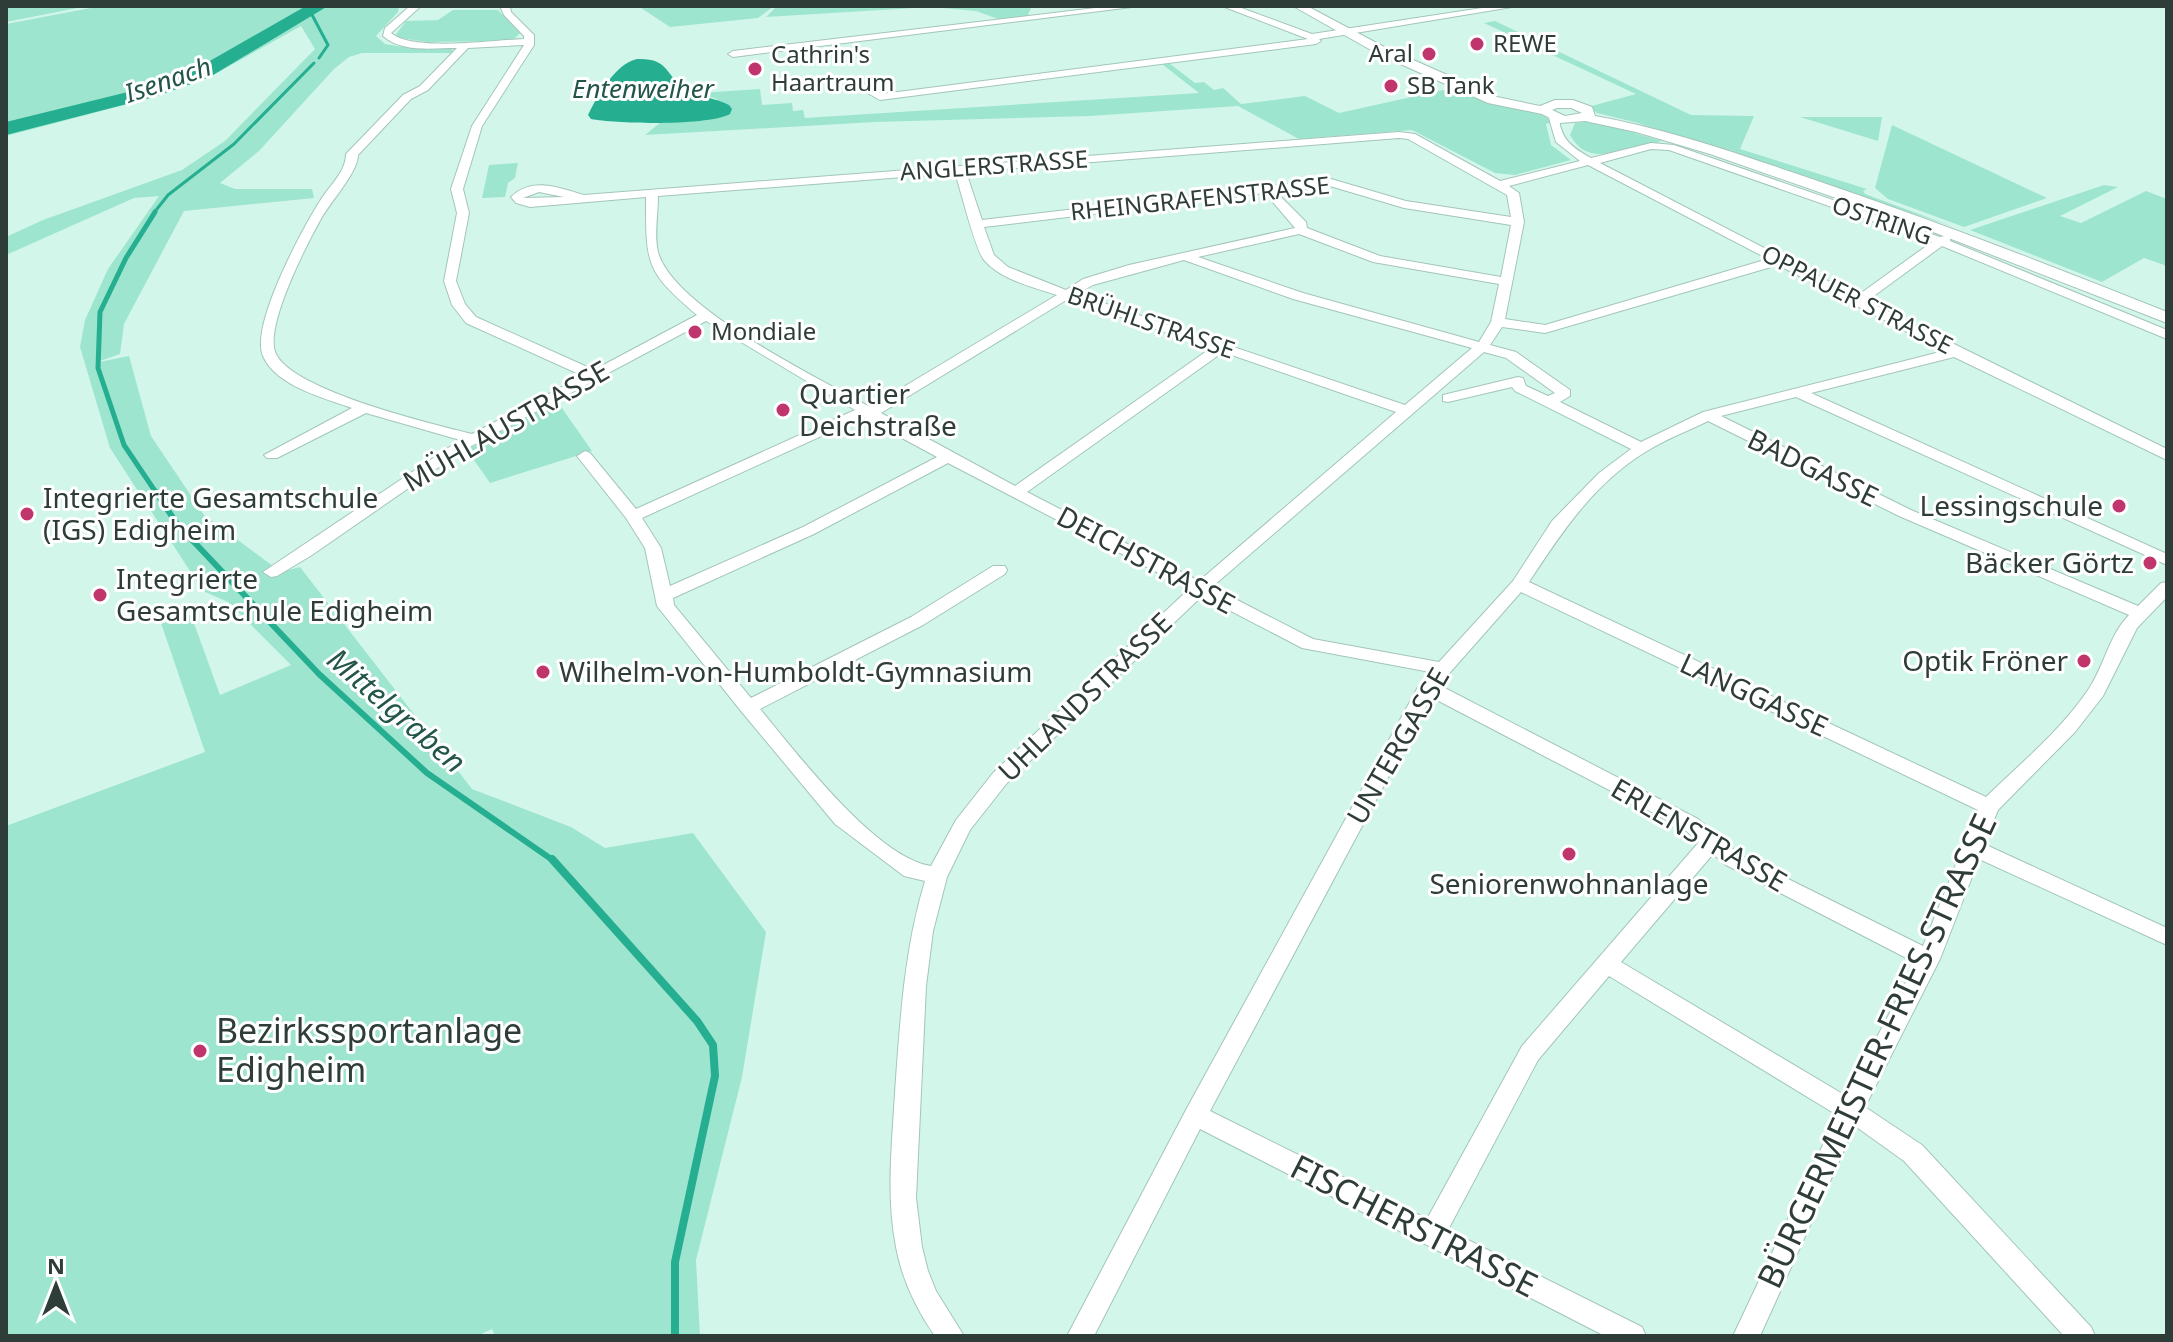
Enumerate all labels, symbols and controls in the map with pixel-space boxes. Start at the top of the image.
place label: REWE [1493,26,1557,59]
marker: REWE [1468,35,1486,53]
place label: Aral [1369,36,1413,69]
place label: Cathrin's Haartraum [771,37,894,98]
marker: Aral [1420,45,1438,63]
water label: Isenach [119,47,216,111]
marker: Cathrin's Haartraum [746,60,764,78]
place label: SB Tank [1407,68,1495,101]
water label: Entenweiher [572,70,716,106]
marker: SB Tank [1382,77,1400,95]
street label: ANGLERSTRASSE [899,141,1089,188]
street label: RHEINGRAFENSTRASSE [1068,167,1331,228]
street label: OSTRING [1828,187,1937,252]
street label: OPPAUER STRASSE [1756,236,1959,361]
street label: BRÜHLSTRASSE [1063,278,1240,366]
place label: Mondiale [711,314,816,347]
marker: Mondiale [686,323,704,341]
street label: MÜHLAUSTRASSE [395,351,616,500]
place label: Quartier Deichstraße [799,374,957,444]
marker: Quartier Deichstraße [774,401,792,419]
street label: BADGASSE [1742,419,1885,515]
place label: Integrierte Gesamtschule (IGS) Edigheim [43,478,378,548]
place label: Lessingschule [1919,486,2103,524]
street label: DEICHSTRASSE [1051,496,1242,622]
marker: Lessingschule [2110,497,2128,515]
marker: Integrierte Gesamtschule (IGS) Edigheim [18,505,36,523]
place label: Bäcker Görtz [1965,543,2134,581]
marker: Bäcker Görtz [2141,554,2159,572]
place label: Integrierte Gesamtschule Edigheim [116,559,433,629]
marker: Integrierte Gesamtschule Edigheim [91,586,109,604]
street label: UHLANDSTRASSE [989,603,1180,789]
water label: Mittelgraben [319,638,475,781]
place label: Optik Fröner [1902,641,2068,679]
street label: LANGGASSE [1674,643,1834,745]
place label: Wilhelm-von-Humboldt-Gymnasium [559,652,1032,690]
marker: Optik Fröner [2075,652,2093,670]
street label: UNTERGASSE [1337,660,1457,831]
marker: Wilhelm-von-Humboldt-Gymnasium [534,663,552,681]
street label: ERLENSTRASSE [1605,768,1794,900]
street label: BÜRGERMEISTER-FRIES-STRASSE [1746,806,2006,1295]
marker: Seniorenwohnanlage [1560,845,1578,863]
place label: Seniorenwohnanlage [1429,864,1709,902]
place label: Bezirkssportanlage Edigheim [216,1007,522,1092]
marker: Bezirkssportanlage Edigheim [191,1042,209,1060]
street label: FISCHERSTRASSE [1283,1143,1546,1307]
north arrow [16,1246,96,1326]
text: N [47,1250,65,1280]

